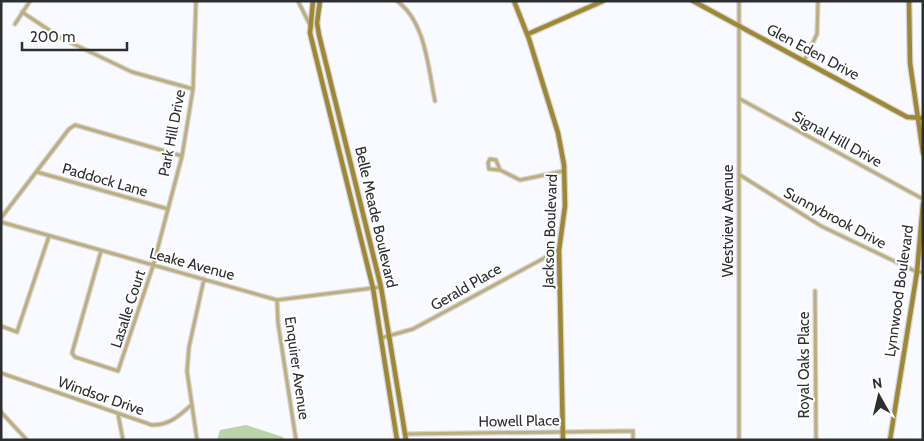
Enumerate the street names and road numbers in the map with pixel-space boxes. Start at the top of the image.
street label: Glen Eden Drive [764,20,863,84]
street label: Park Hill Drive [155,88,189,178]
street label: Signal Hill Drive [789,107,885,171]
street label: Belle Meade Boulevard [351,145,401,289]
street label: Paddock Lane [60,159,150,201]
street label: Westview Avenue [719,164,737,277]
street label: Jackson Boulevard [539,174,561,289]
street label: Sunnybrook Drive [781,183,890,253]
street label: Lynnwood Boulevard [881,224,917,358]
street label: Leake Avenue [148,244,237,284]
street label: Gerald Place [428,259,505,314]
street label: Lasalle Court [107,268,149,350]
street label: Royal Oaks Place [795,311,813,419]
street label: Enquirer Avenue [281,315,313,421]
street label: Windsor Drive [55,373,147,419]
street label: Howell Place [478,411,560,431]

